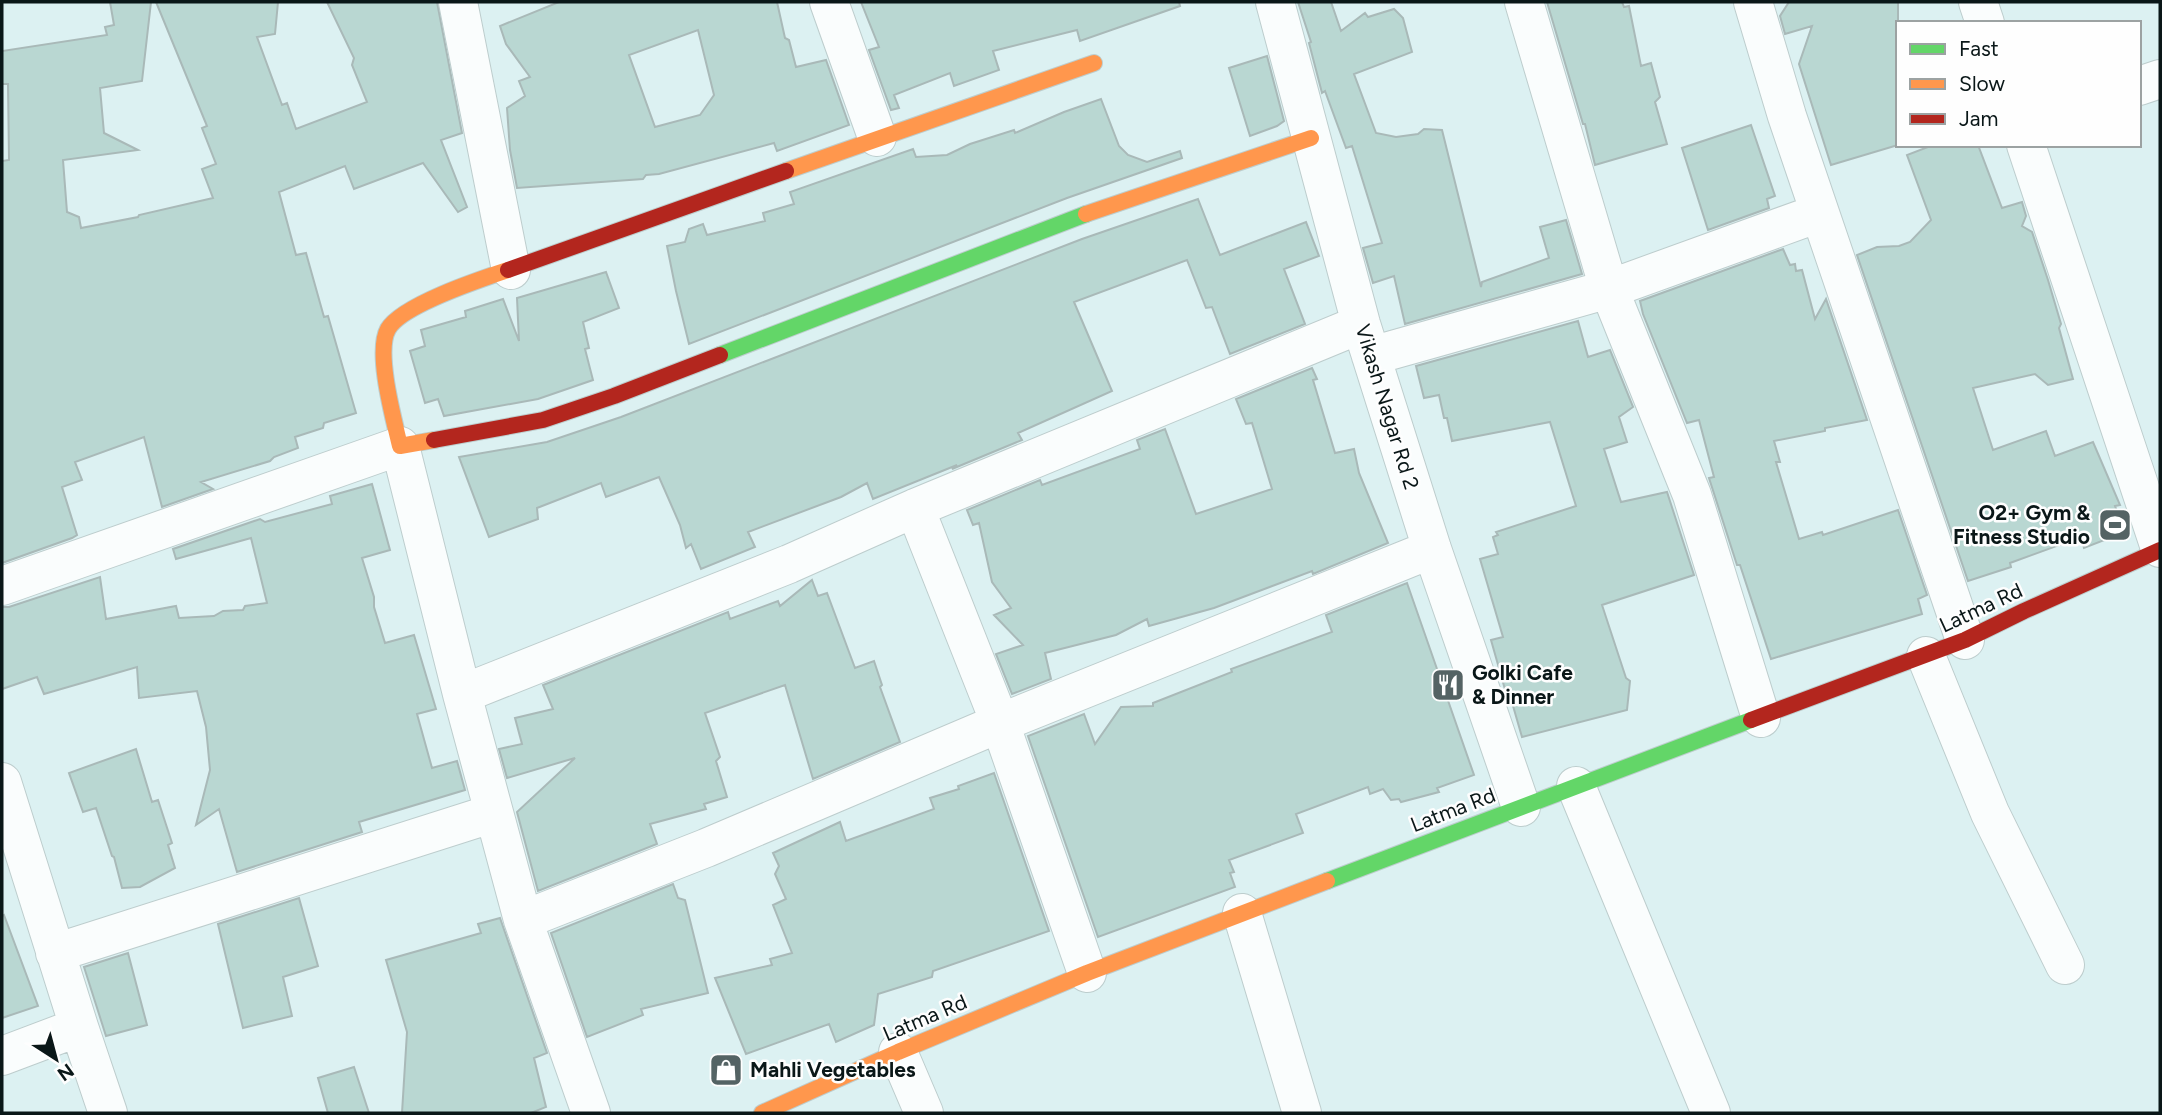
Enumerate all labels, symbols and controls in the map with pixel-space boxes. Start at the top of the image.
legend [1896,21,2141,147]
text: Fast [1959,36,1999,61]
text: Slow [1959,71,2005,96]
text: Jam [1959,106,1998,131]
street label: Vikash Nagar Rd 2 [1350,321,1424,492]
place label: O2+ Gym & Fitness Studio [1953,500,2090,549]
sports icon: O2+ Gym & Fitness Studio [2096,506,2134,544]
street label: Latma Rd [1935,577,2026,638]
place label: Golki Cafe & Dinner [1472,660,1573,709]
restaurant icon: Golki Cafe & Dinner [1429,666,1467,704]
street label: Latma Rd [1407,782,1499,837]
street label: Latma Rd [879,989,971,1046]
north arrow [21,1024,91,1094]
shop icon: Mahli Vegetables [707,1051,745,1089]
place label: Mahli Vegetables [750,1057,916,1082]
text: N [53,1059,78,1086]

